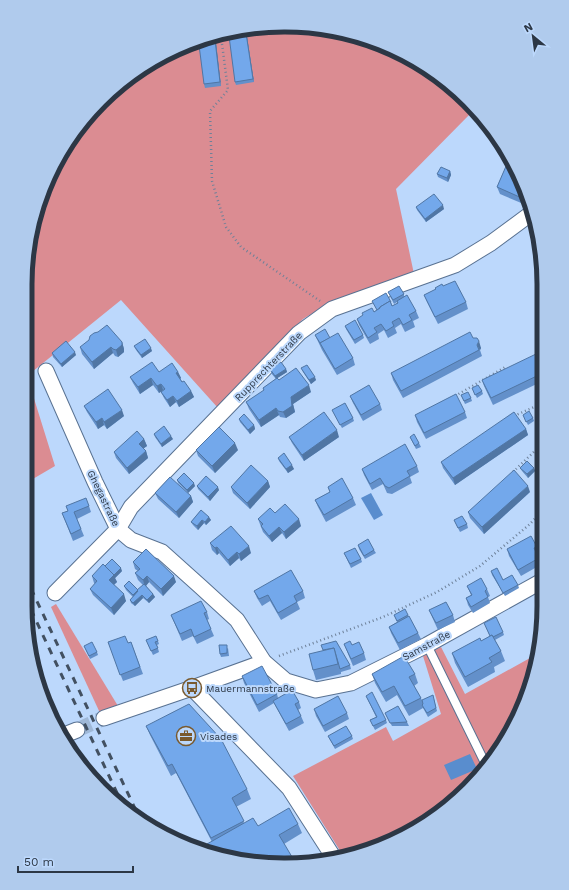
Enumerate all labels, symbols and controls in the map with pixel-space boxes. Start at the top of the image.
north arrow [513,16,553,56]
text: N [522,20,535,35]
street label: Rupprechterstraße [233,329,304,403]
street label: Ghegastraße [85,468,122,528]
street label: Samstraße [400,628,452,663]
bus stop icon: Mauermannstraße [181,677,203,699]
place label: Mauermannstraße [206,683,295,694]
office icon: Visades [175,725,197,747]
place label: Visades [200,731,237,742]
scale bar [18,848,133,874]
text: 50 m [24,855,54,869]

